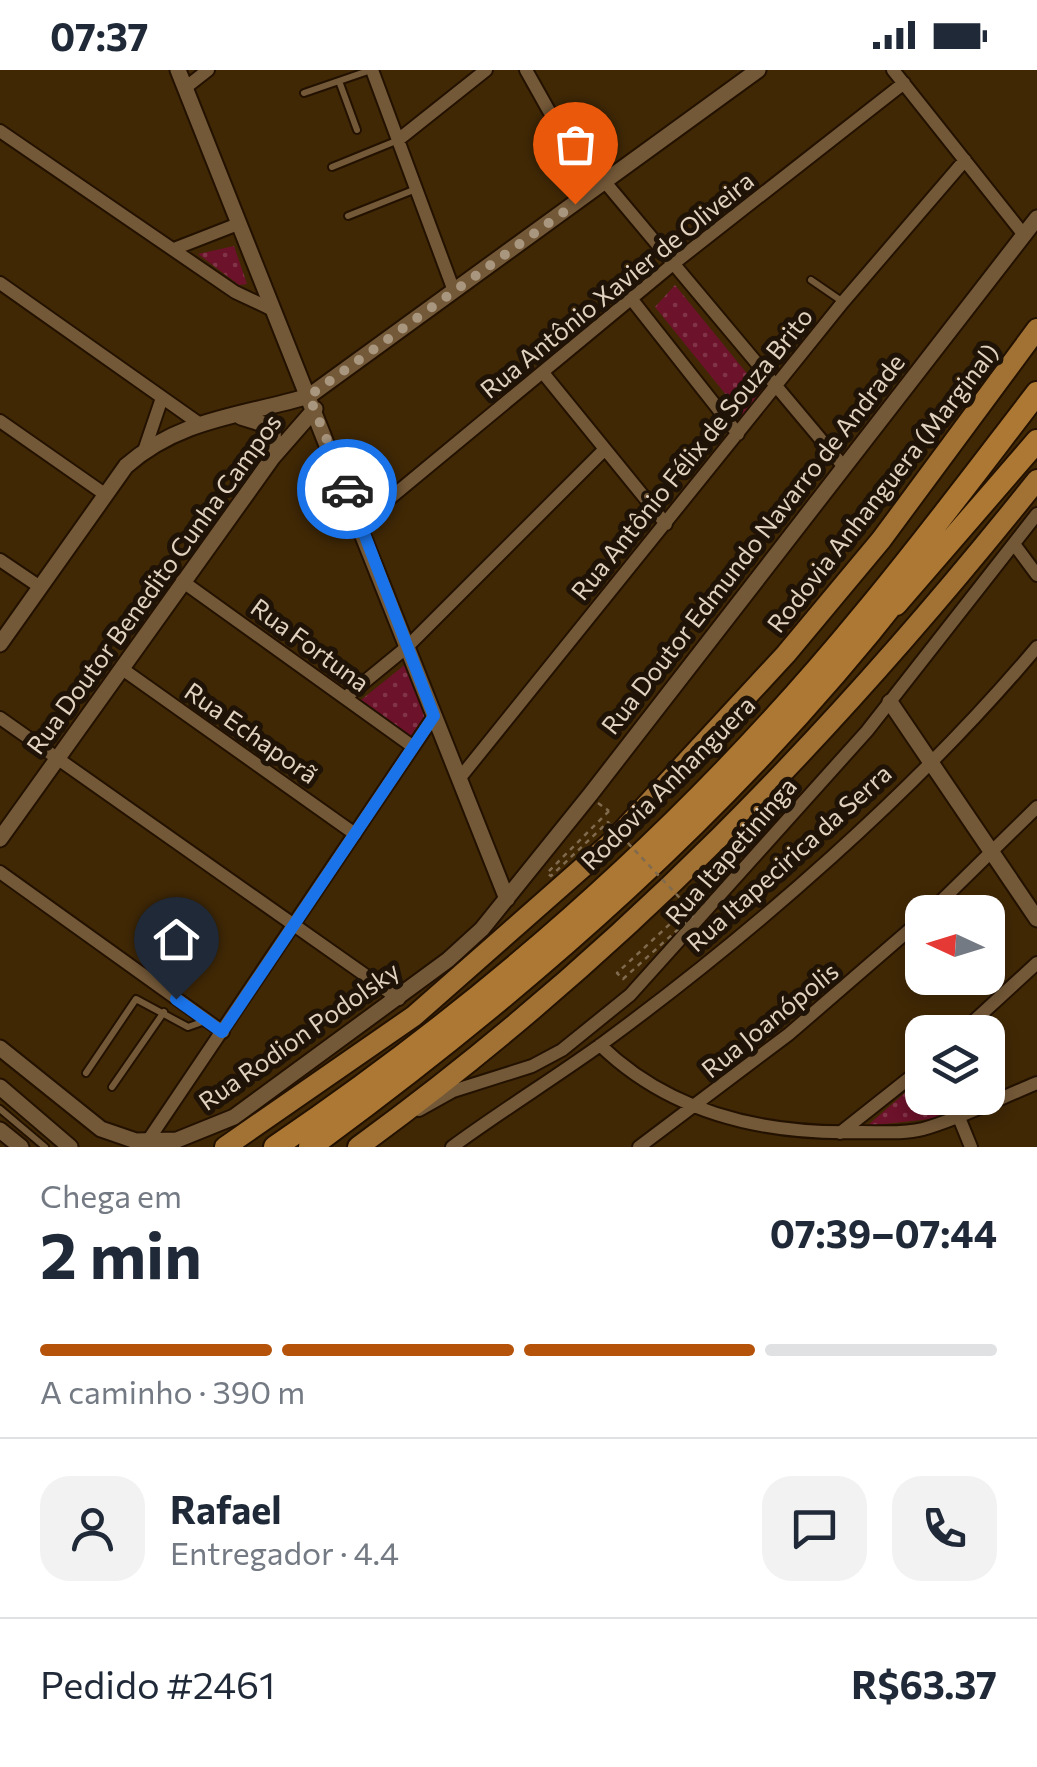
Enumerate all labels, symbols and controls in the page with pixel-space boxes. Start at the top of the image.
text: 07:37 [50,12,149,59]
pin [533,102,618,205]
icon: bag [548,117,603,172]
street label: Rua Antônio Xavier de Oliveira [474,165,759,404]
street label: Rua Antônio Félix de Souza Brito [564,301,818,605]
street label: Rodovia Anhanguera (Marginal) [760,337,1004,638]
street label: Rua Doutor Edmundo Navarro de Andrade [594,347,910,740]
street label: Rua Doutor Benedito Cunha Campos [20,407,287,759]
courier [297,439,397,539]
icon: car [320,462,375,517]
street label: Rua Fortuna [246,591,376,697]
street label: Rua Echaporã [179,675,324,789]
street label: Rodovia Anhanguera [574,689,761,876]
street label: Rua Itapecirica da Serra [680,757,897,957]
street label: Rua Itapetininga [658,771,802,930]
north arrow [905,895,1005,995]
map controls [905,895,1005,1115]
pin [134,897,219,1000]
icon: home [149,912,204,967]
street label: Rua Rodion Podolsky [192,955,405,1116]
street label: Rua Joanópolis [695,955,844,1083]
button: layers [905,1015,1005,1115]
text: Chega em [40,1175,182,1215]
text: 07:39–07:44 [770,1209,997,1256]
text: 2 min [40,1213,202,1292]
text: A caminho · 390 m [40,1371,305,1411]
button: person [40,1476,145,1581]
button: chat [762,1476,867,1581]
button: phone [892,1476,997,1581]
text: Rafael [170,1485,282,1532]
text: Entregador · 4.4 [170,1532,399,1572]
text: Pedido #2461 [40,1660,275,1707]
text: R$63.37 [851,1660,997,1707]

